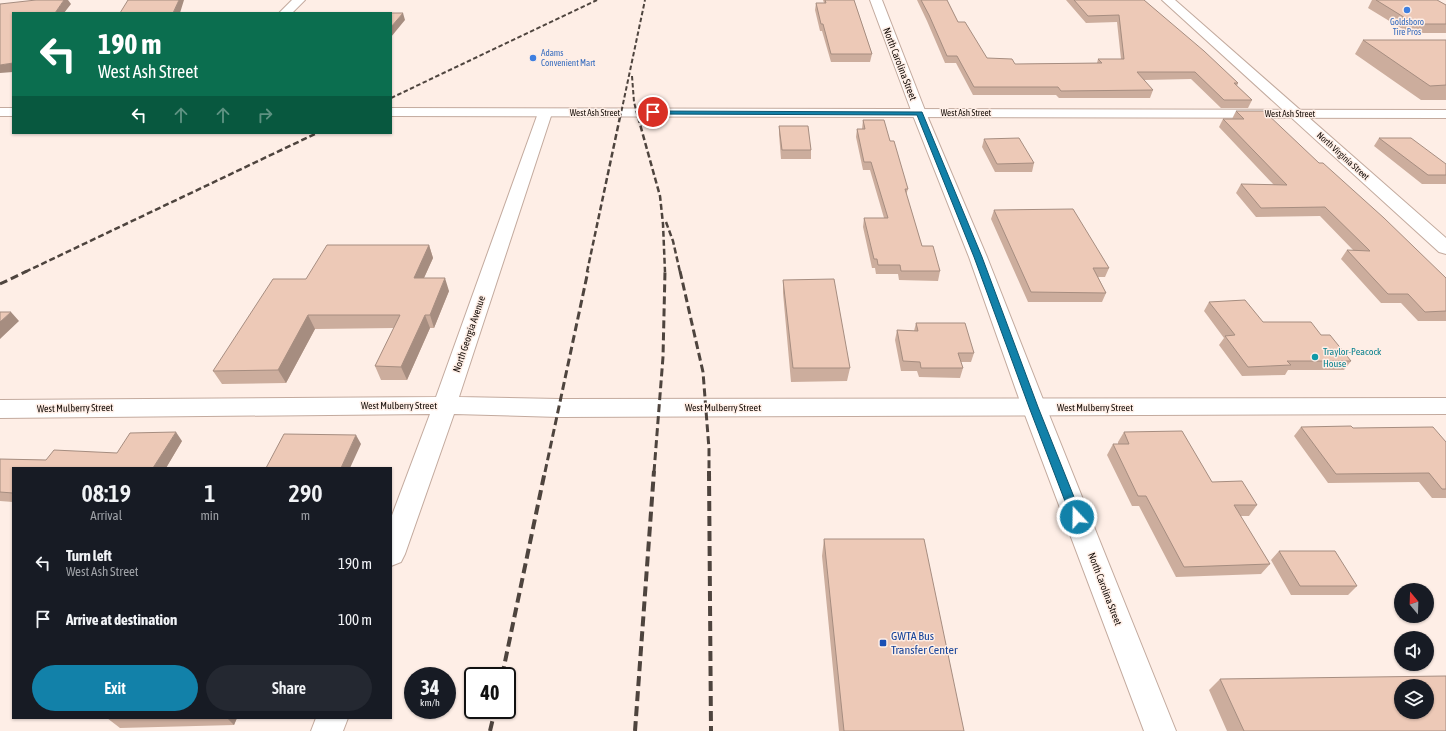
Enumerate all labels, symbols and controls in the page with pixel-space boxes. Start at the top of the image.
marker: Goldsboro Tire Pros [1402,5,1412,15]
place label: Goldsboro Tire Pros [1390,17,1424,37]
street label: North Carolina Street [881,26,919,102]
icon: left [32,28,84,80]
text: 190 m [98,28,161,60]
place label: Adams Convenient Mart [541,48,596,68]
marker: Adams Convenient Mart [528,53,538,63]
text: West Ash Street [98,61,199,82]
pin [636,95,670,129]
icon: arrive [642,101,664,123]
icon: left [128,104,150,126]
icon: ahead [170,104,192,126]
icon: ahead [212,104,234,126]
icon: right [254,104,276,126]
street label: West Ash Street [570,108,621,118]
street label: West Ash Street [941,108,992,118]
street label: West Ash Street [1265,109,1316,119]
street label: North Virginia Street [1315,130,1371,182]
street label: North Georgia Avenue [451,294,487,374]
place label: Traylor-Peacock House [1323,346,1382,369]
marker: Traylor-Peacock House [1310,352,1320,362]
street label: West Mulberry Street [361,400,437,411]
street label: West Mulberry Street [37,402,113,414]
street label: West Mulberry Street [685,402,761,413]
street label: West Mulberry Street [1057,402,1133,413]
text: 08:19 [82,480,131,507]
text: 1 [204,480,215,507]
text: 290 [289,480,322,507]
position arrow [1056,496,1098,538]
text: Arrival [90,508,122,523]
text: min [200,508,219,523]
text: m [301,508,310,523]
text: Turn left [66,547,112,564]
street label: North Carolina Street [1086,551,1124,627]
icon: left [32,552,54,574]
text: 190 m [338,555,372,572]
text: West Ash Street [66,564,139,579]
north arrow [1394,583,1434,623]
map controls [1394,583,1434,719]
icon: arrive [32,608,54,630]
text: Arrive at destination [66,611,177,628]
text: 100 m [338,611,372,628]
place label: GWTA Bus Transfer Center [891,629,958,657]
button: sound [1394,631,1434,671]
marker: GWTA Bus Transfer Center [878,638,888,648]
button: Exit [32,665,198,711]
button: Share [206,665,372,711]
speed limit sign: 40 [464,667,516,719]
text: 34 [421,676,439,699]
button: layers [1394,679,1434,719]
text: km/h [420,697,440,708]

